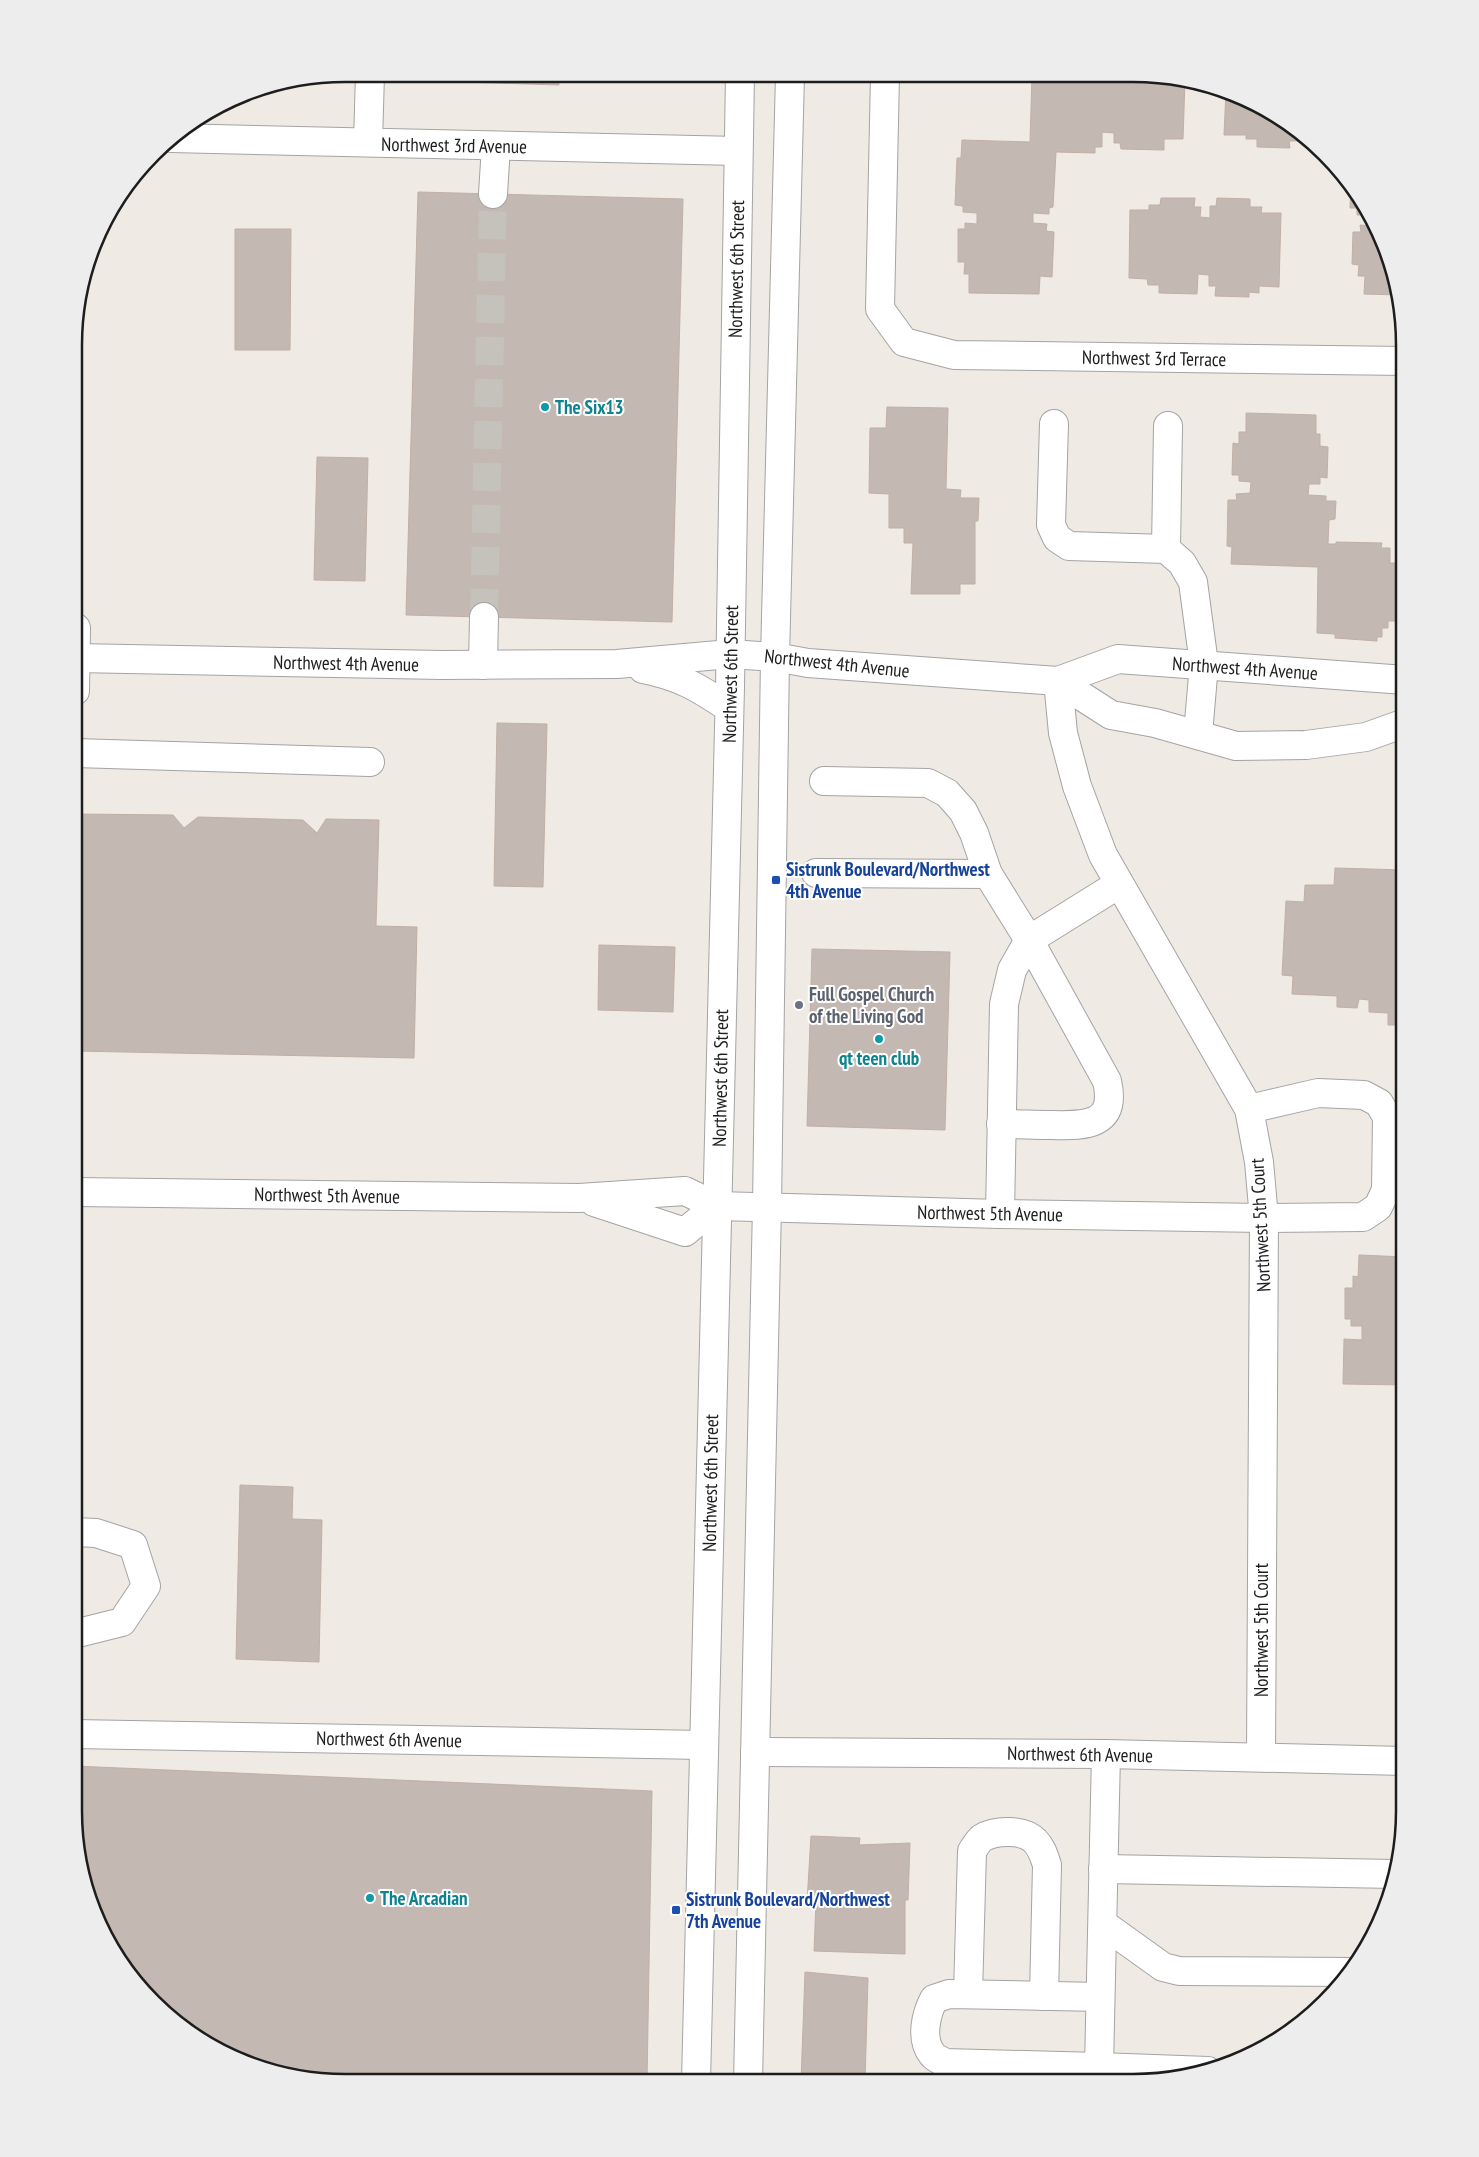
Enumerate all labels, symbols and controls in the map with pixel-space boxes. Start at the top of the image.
street label: Northwest 3rd Avenue [381,132,527,158]
street label: Northwest 6th Street [723,199,749,338]
street label: Northwest 3rd Terrace [1082,345,1227,371]
place label: The Six13 [555,395,624,419]
marker: The Six13 [539,401,551,413]
street label: Northwest 6th Street [717,604,743,743]
street label: Northwest 4th Avenue [763,643,911,683]
street label: Northwest 4th Avenue [273,650,419,676]
street label: Northwest 4th Avenue [1171,651,1319,685]
place label: Sistrunk Boulevard/Northwest 4th Avenue [786,857,990,903]
marker: Sistrunk Boulevard/Northwest 4th Avenue [770,874,782,886]
place label: Full Gospel Church of the Living God [809,982,934,1028]
marker: Full Gospel Church of the Living God [793,999,805,1011]
street label: Northwest 6th Street [707,1008,733,1147]
marker: qt teen club [873,1033,885,1045]
place label: qt teen club [839,1046,919,1070]
street label: Northwest 5th Court [1244,1157,1275,1292]
street label: Northwest 5th Avenue [254,1182,400,1208]
street label: Northwest 5th Avenue [917,1200,1063,1226]
street label: Northwest 6th Street [697,1413,723,1552]
street label: Northwest 5th Court [1249,1562,1273,1697]
street label: Northwest 6th Avenue [316,1726,462,1752]
street label: Northwest 6th Avenue [1007,1741,1153,1767]
place label: The Arcadian [380,1886,468,1910]
place label: Sistrunk Boulevard/Northwest 7th Avenue [686,1887,890,1933]
marker: The Arcadian [364,1892,376,1904]
marker: Sistrunk Boulevard/Northwest 7th Avenue [670,1904,682,1916]

